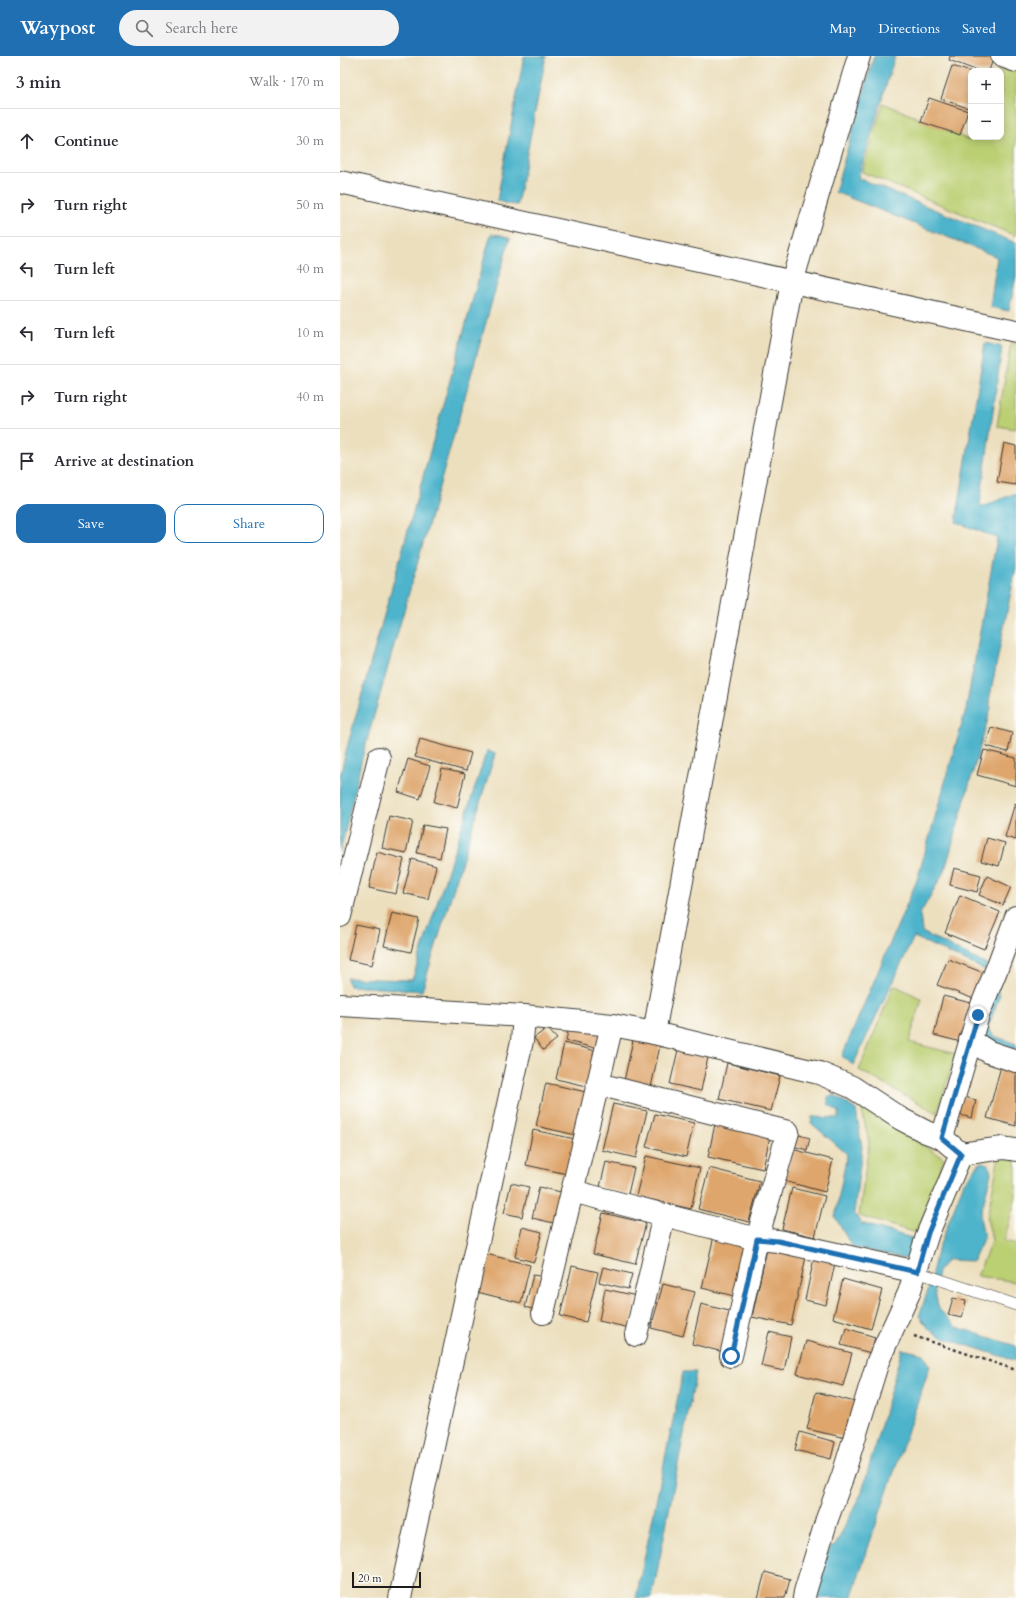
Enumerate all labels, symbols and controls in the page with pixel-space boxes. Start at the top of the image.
search box [119,10,399,46]
text: Waypost [20,15,95,41]
icon: search [133,17,155,39]
text: Search here [165,18,238,38]
text: Map [830,19,856,38]
text: Directions [878,19,940,38]
text: Saved [962,19,996,38]
map controls [968,68,1004,140]
button: + [968,68,1004,104]
text: 3 min [16,71,61,94]
text: Walk · 170 m [249,73,324,91]
button: − [968,104,1004,140]
icon: ahead [16,130,38,152]
text: Continue [54,131,119,151]
text: 30 m [296,132,324,150]
icon: right [16,194,38,216]
text: Turn right [54,195,127,215]
text: 50 m [296,196,324,214]
icon: left [16,258,38,280]
text: Turn left [54,259,115,279]
text: 40 m [296,260,324,278]
icon: left [16,322,38,344]
text: Turn left [54,323,115,343]
text: 10 m [296,324,324,342]
icon: right [16,386,38,408]
text: Turn right [54,387,127,407]
text: 40 m [296,388,324,406]
icon: arrive [16,450,38,472]
text: Arrive at destination [54,451,194,471]
button: Save [16,504,166,543]
button: Share [174,504,324,543]
route end [969,1006,987,1024]
route start [722,1347,740,1365]
scale bar [352,1570,421,1589]
text: 20 m [358,1571,382,1586]

